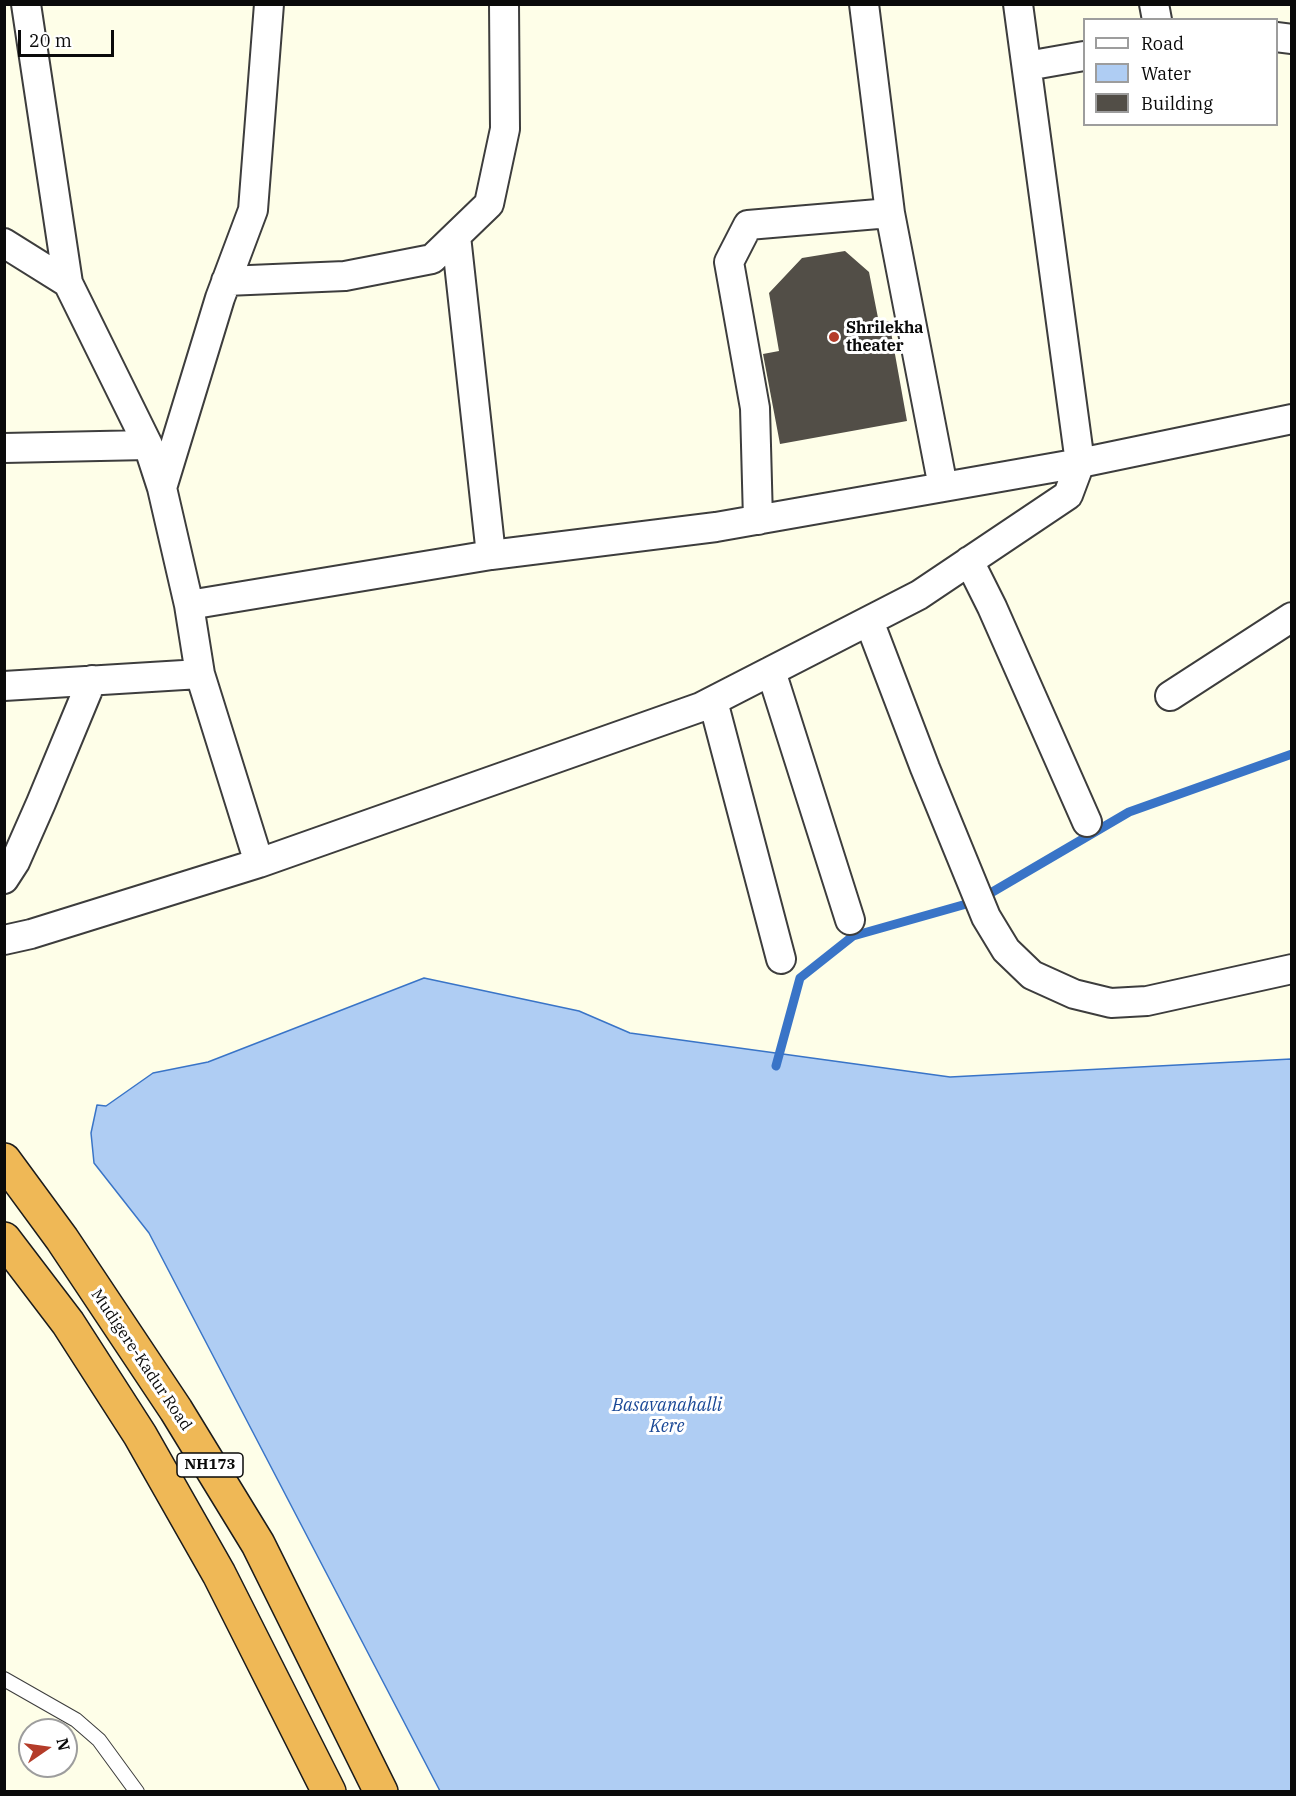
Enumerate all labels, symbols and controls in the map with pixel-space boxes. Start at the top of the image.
scale bar [21,18,117,56]
legend [1083,18,1278,126]
text: 20 m [29,29,72,52]
text: Road [1141,32,1184,55]
text: Water [1141,62,1191,85]
text: Building [1141,92,1213,115]
place label: Shrilekha theater [846,318,924,356]
marker: Shrilekha theater [827,330,841,344]
street label: Mudigere-Kadur Road [87,1286,195,1434]
water label: Basavanahalli Kere [612,1395,722,1438]
road number: NH173 [177,1453,243,1477]
north arrow [18,1718,78,1778]
text: N [52,1736,75,1753]

